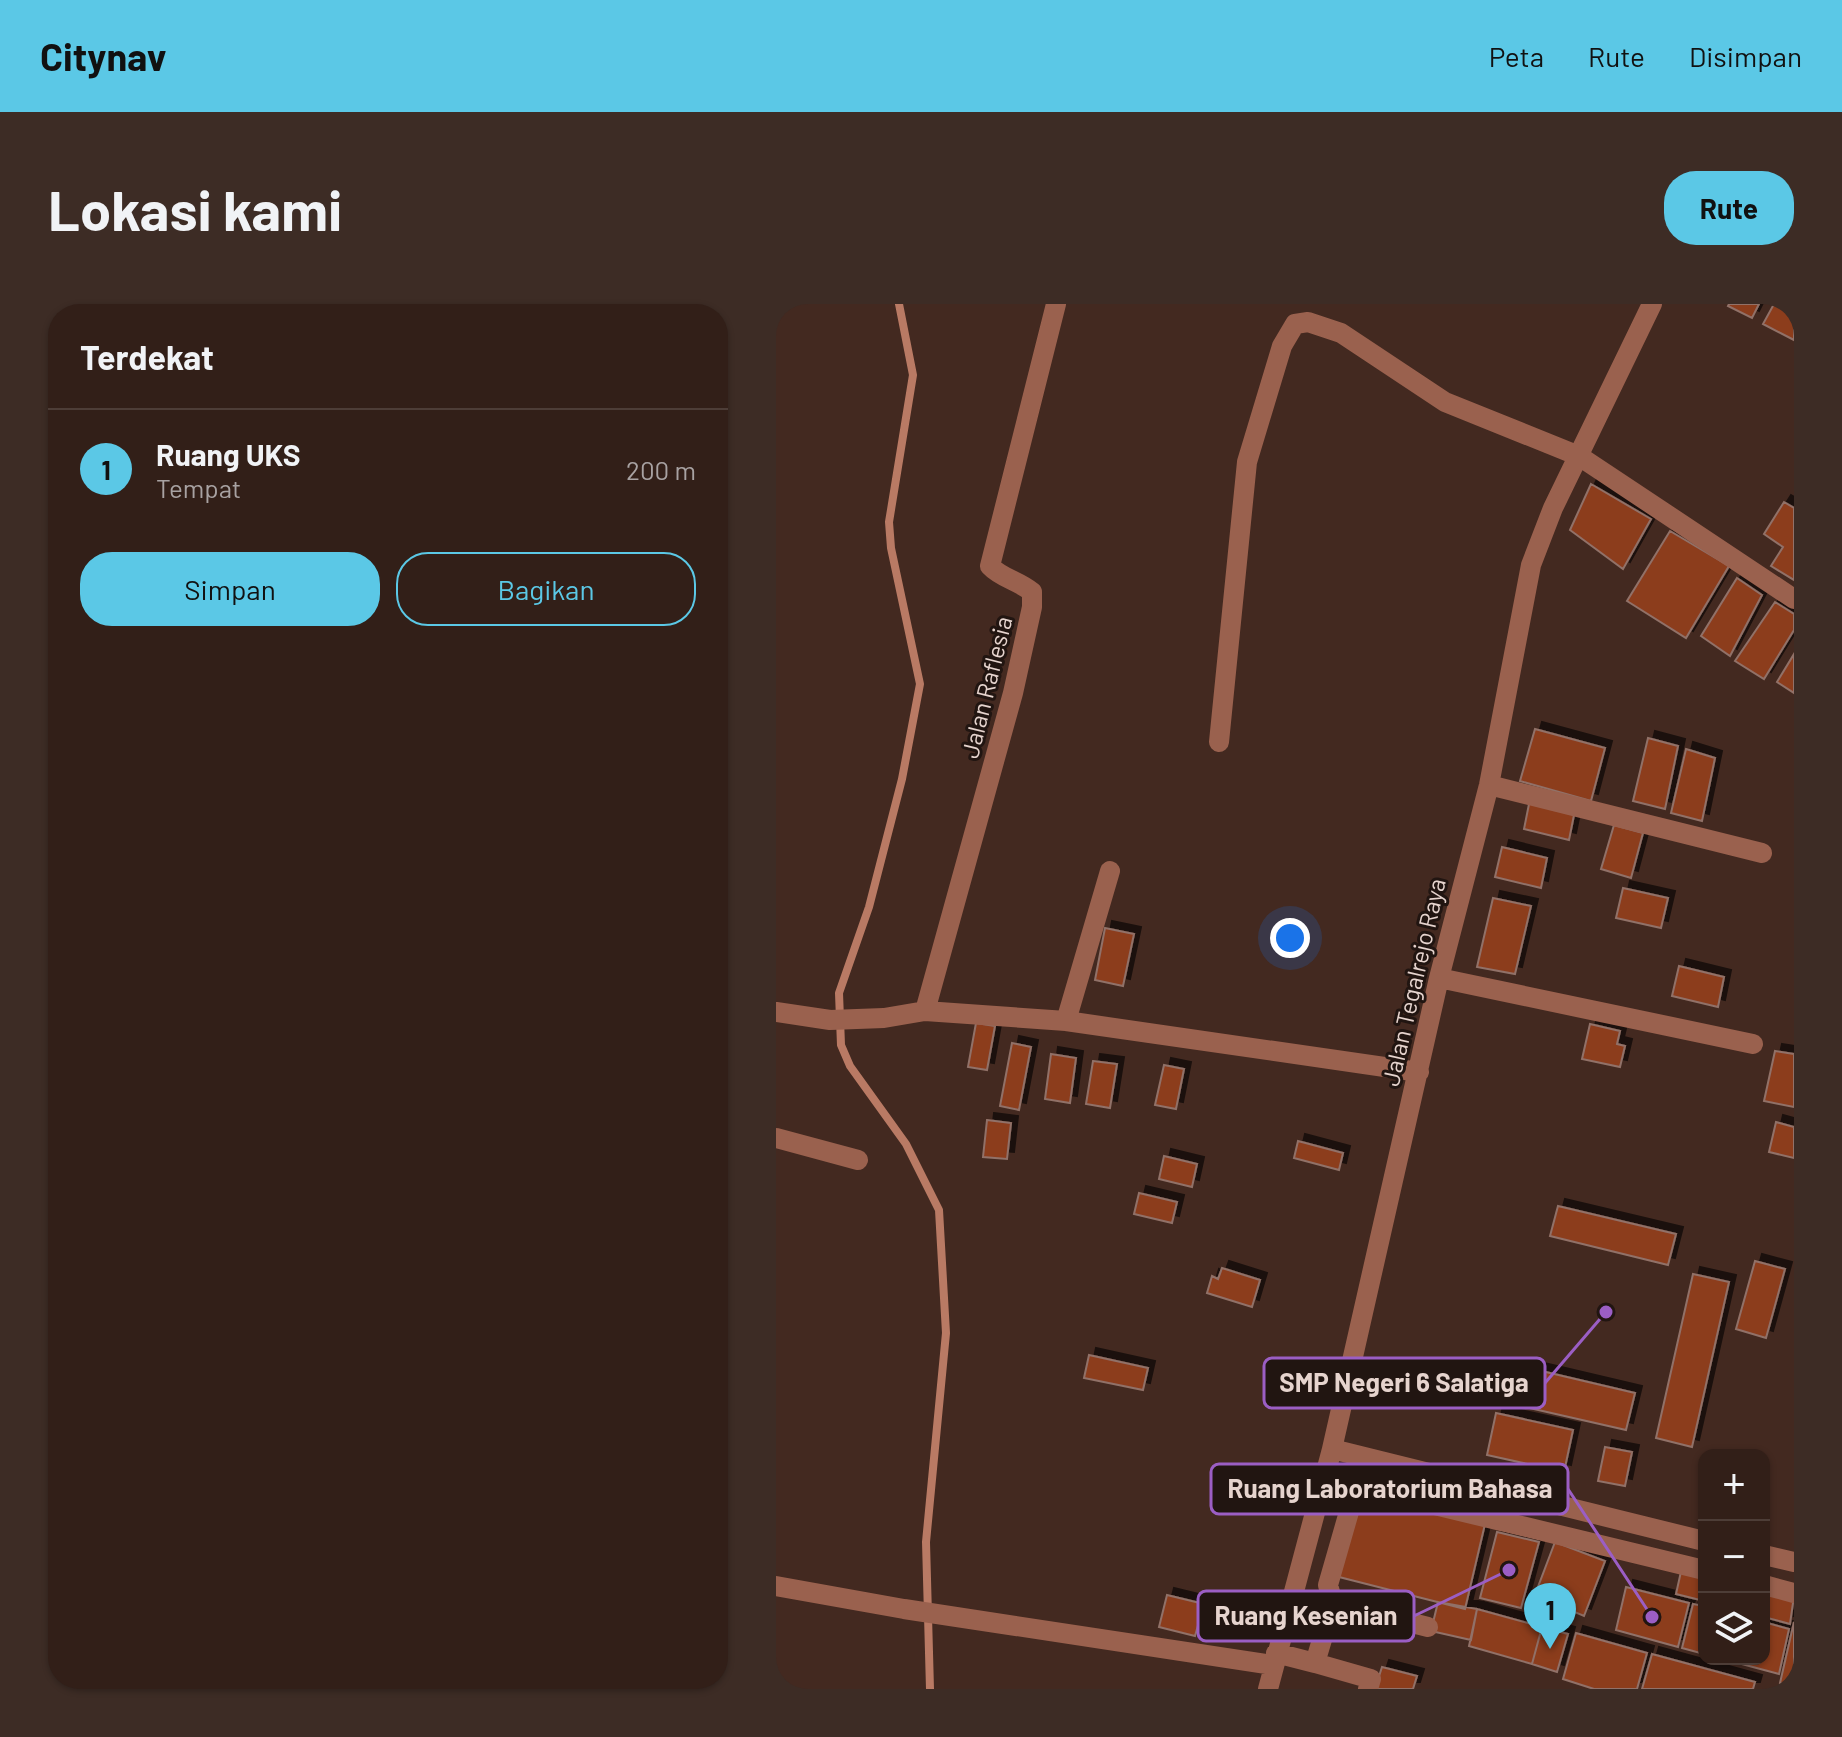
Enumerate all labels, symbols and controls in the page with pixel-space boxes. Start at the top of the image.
text: Citynav [40,33,166,79]
text: Peta [1489,39,1544,73]
text: Rute [1588,39,1645,73]
text: Disimpan [1689,39,1802,73]
button: Rute [1664,171,1794,245]
text: Lokasi kami [48,175,342,242]
text: Terdekat [80,336,214,377]
text: Ruang UKS [156,436,301,472]
text: 1 [101,454,111,485]
text: 200 m [626,454,696,485]
text: Tempat [156,472,241,503]
button: Simpan [80,552,380,626]
button: Bagikan [396,552,696,626]
street label: Jalan Raflesia [954,613,1018,761]
street label: Jalan Tegalrejo Raya [1375,875,1451,1089]
your location [1270,918,1310,958]
callout: SMP Negeri 6 Salatiga [1264,1358,1545,1408]
text: SMP Negeri 6 Salatiga [1279,1366,1529,1397]
map controls [1698,1449,1770,1665]
button: + [1698,1449,1770,1521]
callout: Ruang Laboratorium Bahasa [1211,1464,1568,1514]
text: Ruang Laboratorium Bahasa [1227,1472,1553,1503]
button: − [1698,1521,1770,1593]
pin: 1 [1524,1583,1576,1649]
callout: Ruang Kesenian [1198,1591,1414,1641]
button: layers [1698,1593,1770,1665]
text: Ruang Kesenian [1214,1599,1398,1630]

